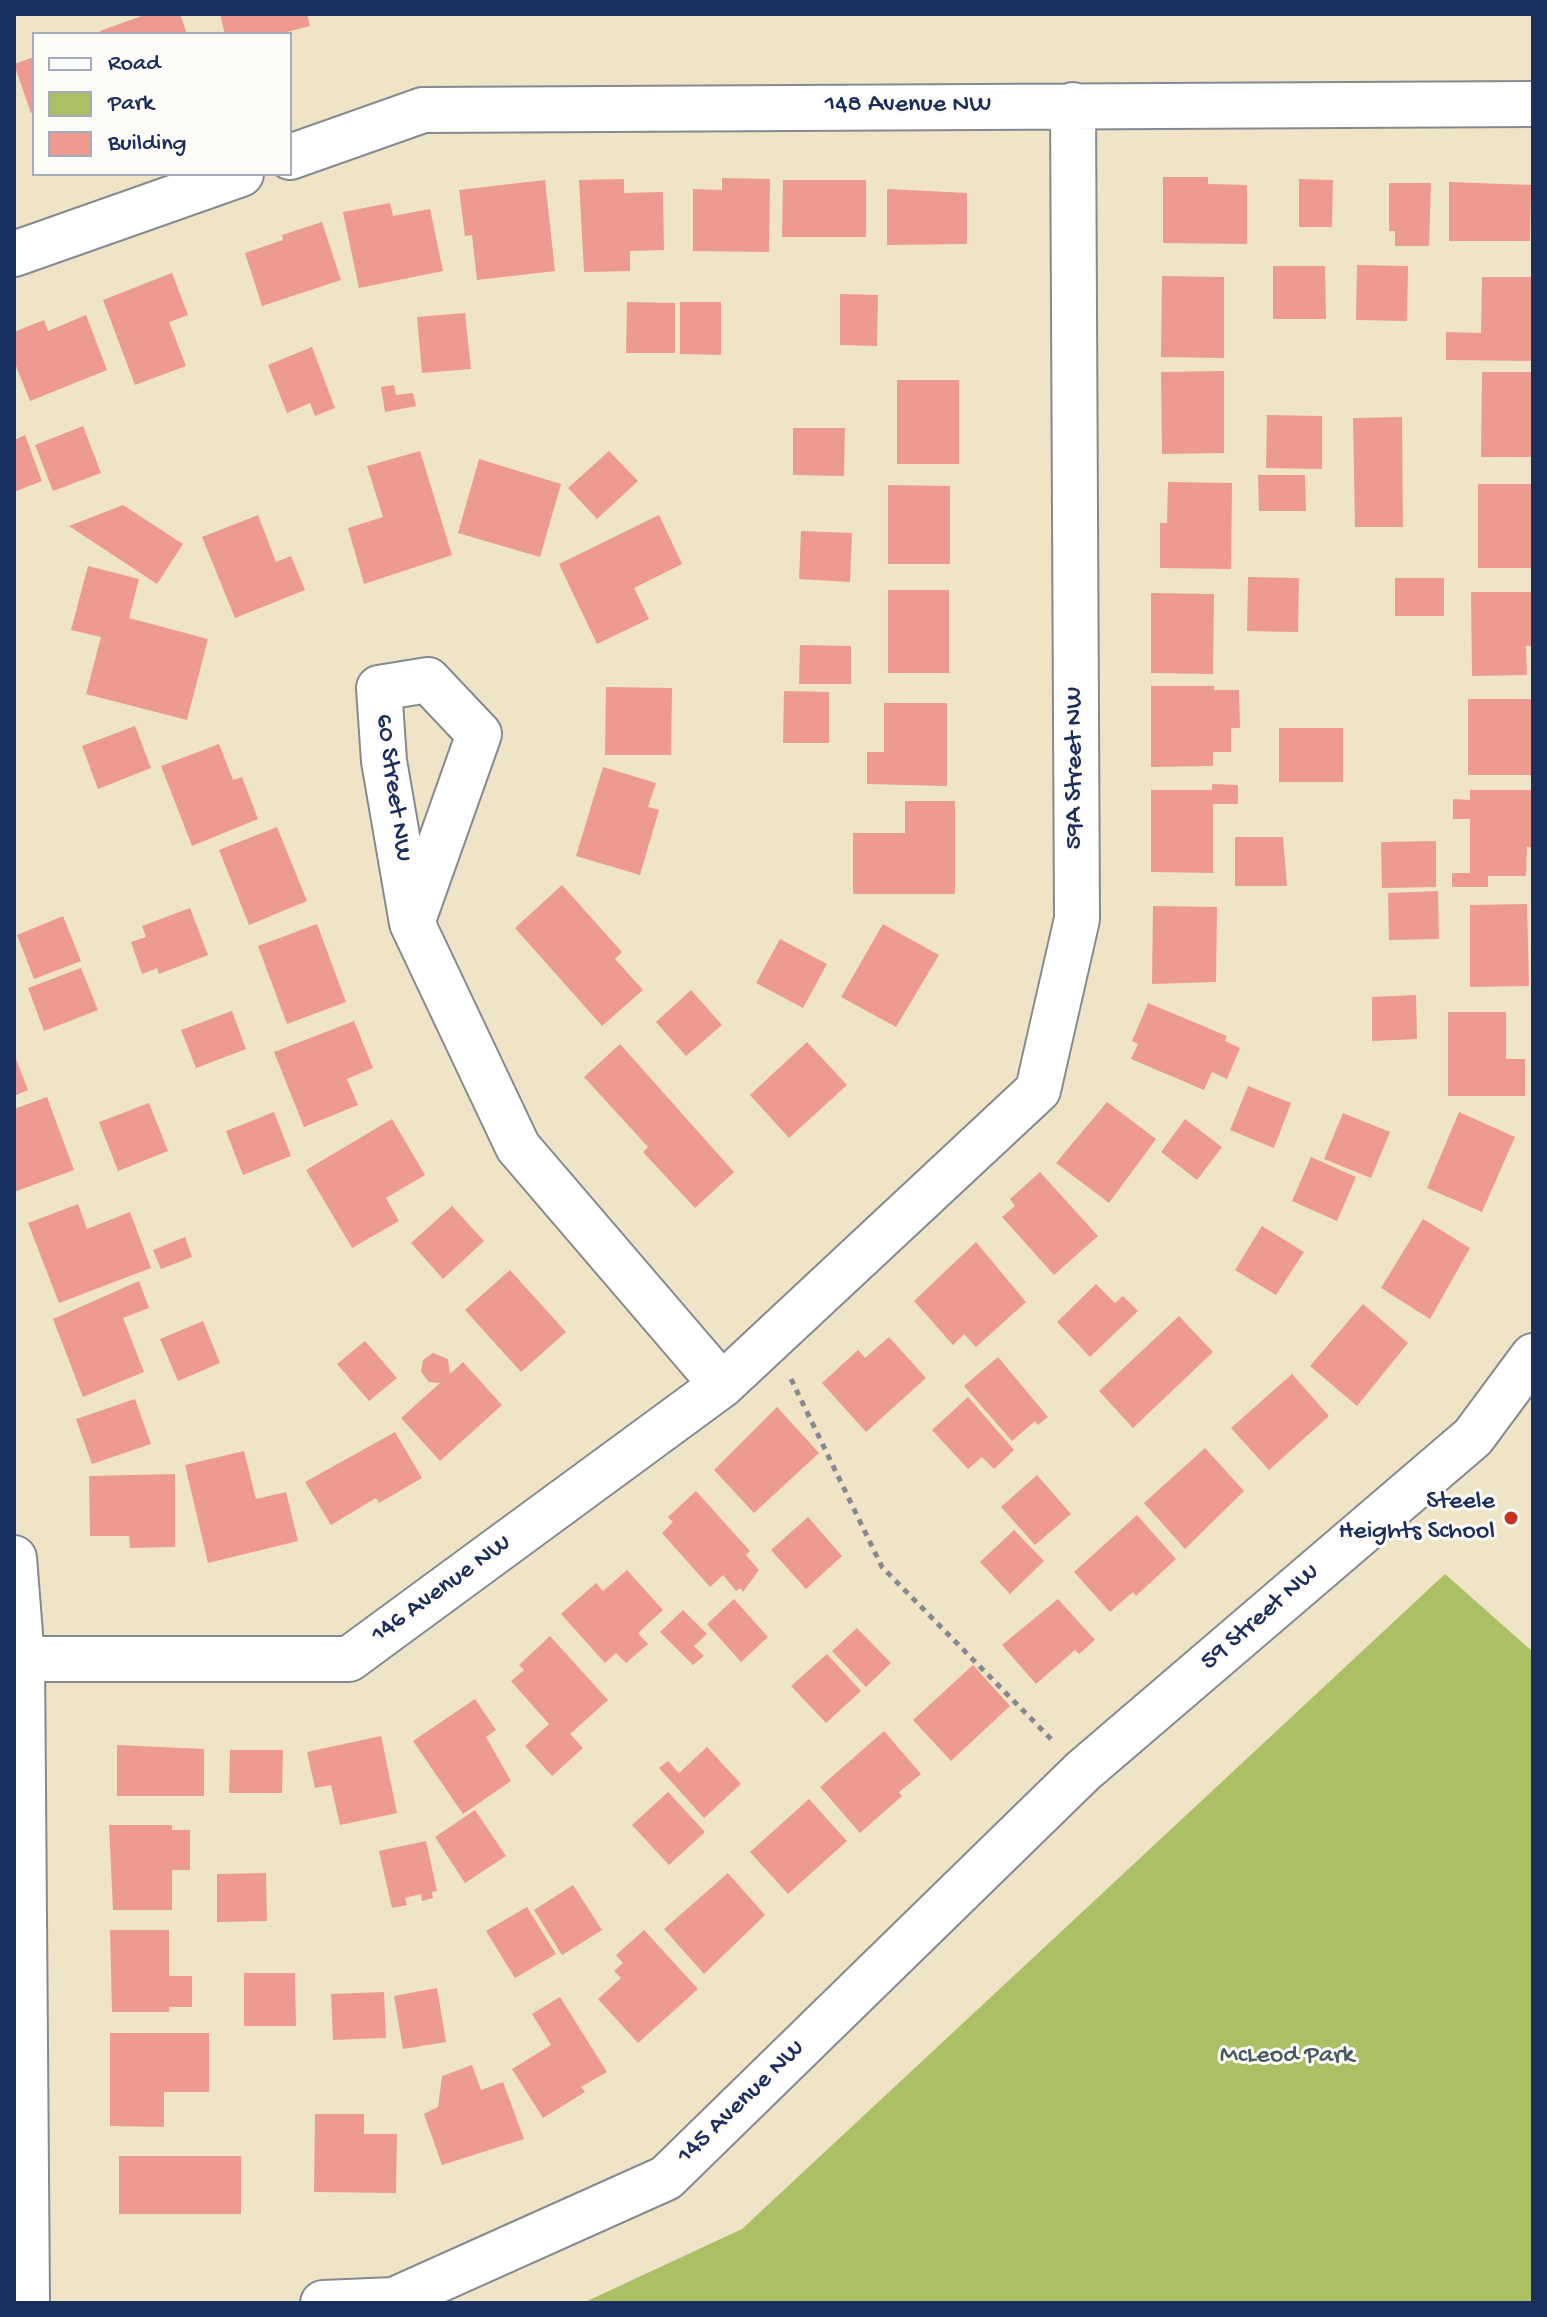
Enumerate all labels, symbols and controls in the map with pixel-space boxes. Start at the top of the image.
legend [32,32,292,176]
text: Road [108,50,160,79]
text: Park [108,90,154,119]
street label: 148 Avenue NW [825,90,991,122]
text: Building [108,130,186,159]
street label: 59A Street NW [1060,687,1092,849]
street label: 60 Street NW [366,712,418,864]
place label: Steele Heights School [1338,1487,1495,1548]
marker: Steele Heights School [1502,1509,1520,1527]
street label: 146 Avenue NW [366,1529,518,1651]
street label: 59 Street NW [1195,1558,1327,1678]
street label: 145 Avenue NW [671,2034,813,2172]
park label: McLeod Park [1220,2041,1354,2073]

